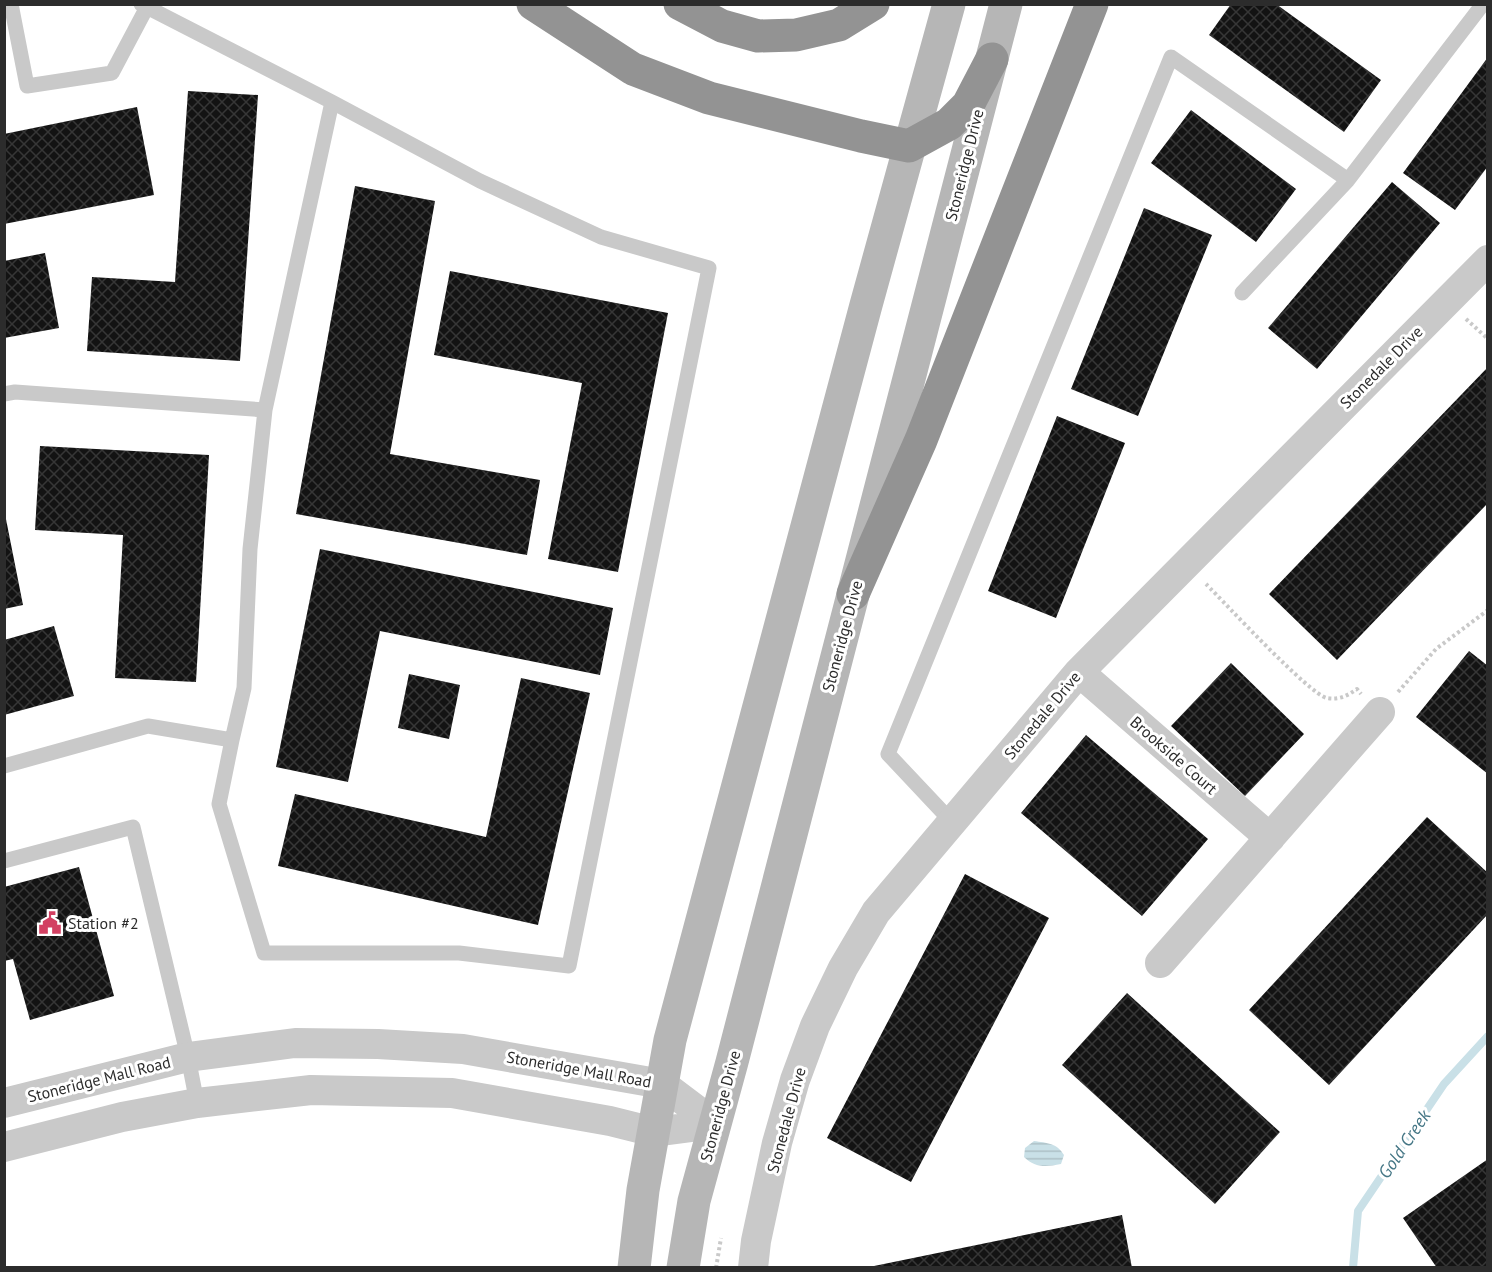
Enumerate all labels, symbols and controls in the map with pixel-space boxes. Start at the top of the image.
street label: Stoneridge Drive [940,107,988,223]
street label: Stonedale Drive [1336,322,1426,412]
street label: Stoneridge Drive [818,578,866,694]
street label: Stonedale Drive [999,667,1085,763]
street label: Brookside Court [1126,712,1222,799]
public building icon: Station #2 [37,910,63,936]
place label: Station #2 [68,913,139,933]
street label: Stoneridge Mall Road [505,1046,653,1092]
street label: Stoneridge Drive [696,1048,744,1164]
street label: Stoneridge Mall Road [25,1052,173,1106]
street label: Stonedale Drive [762,1065,810,1175]
water label: Gold Creek [1373,1104,1436,1183]

